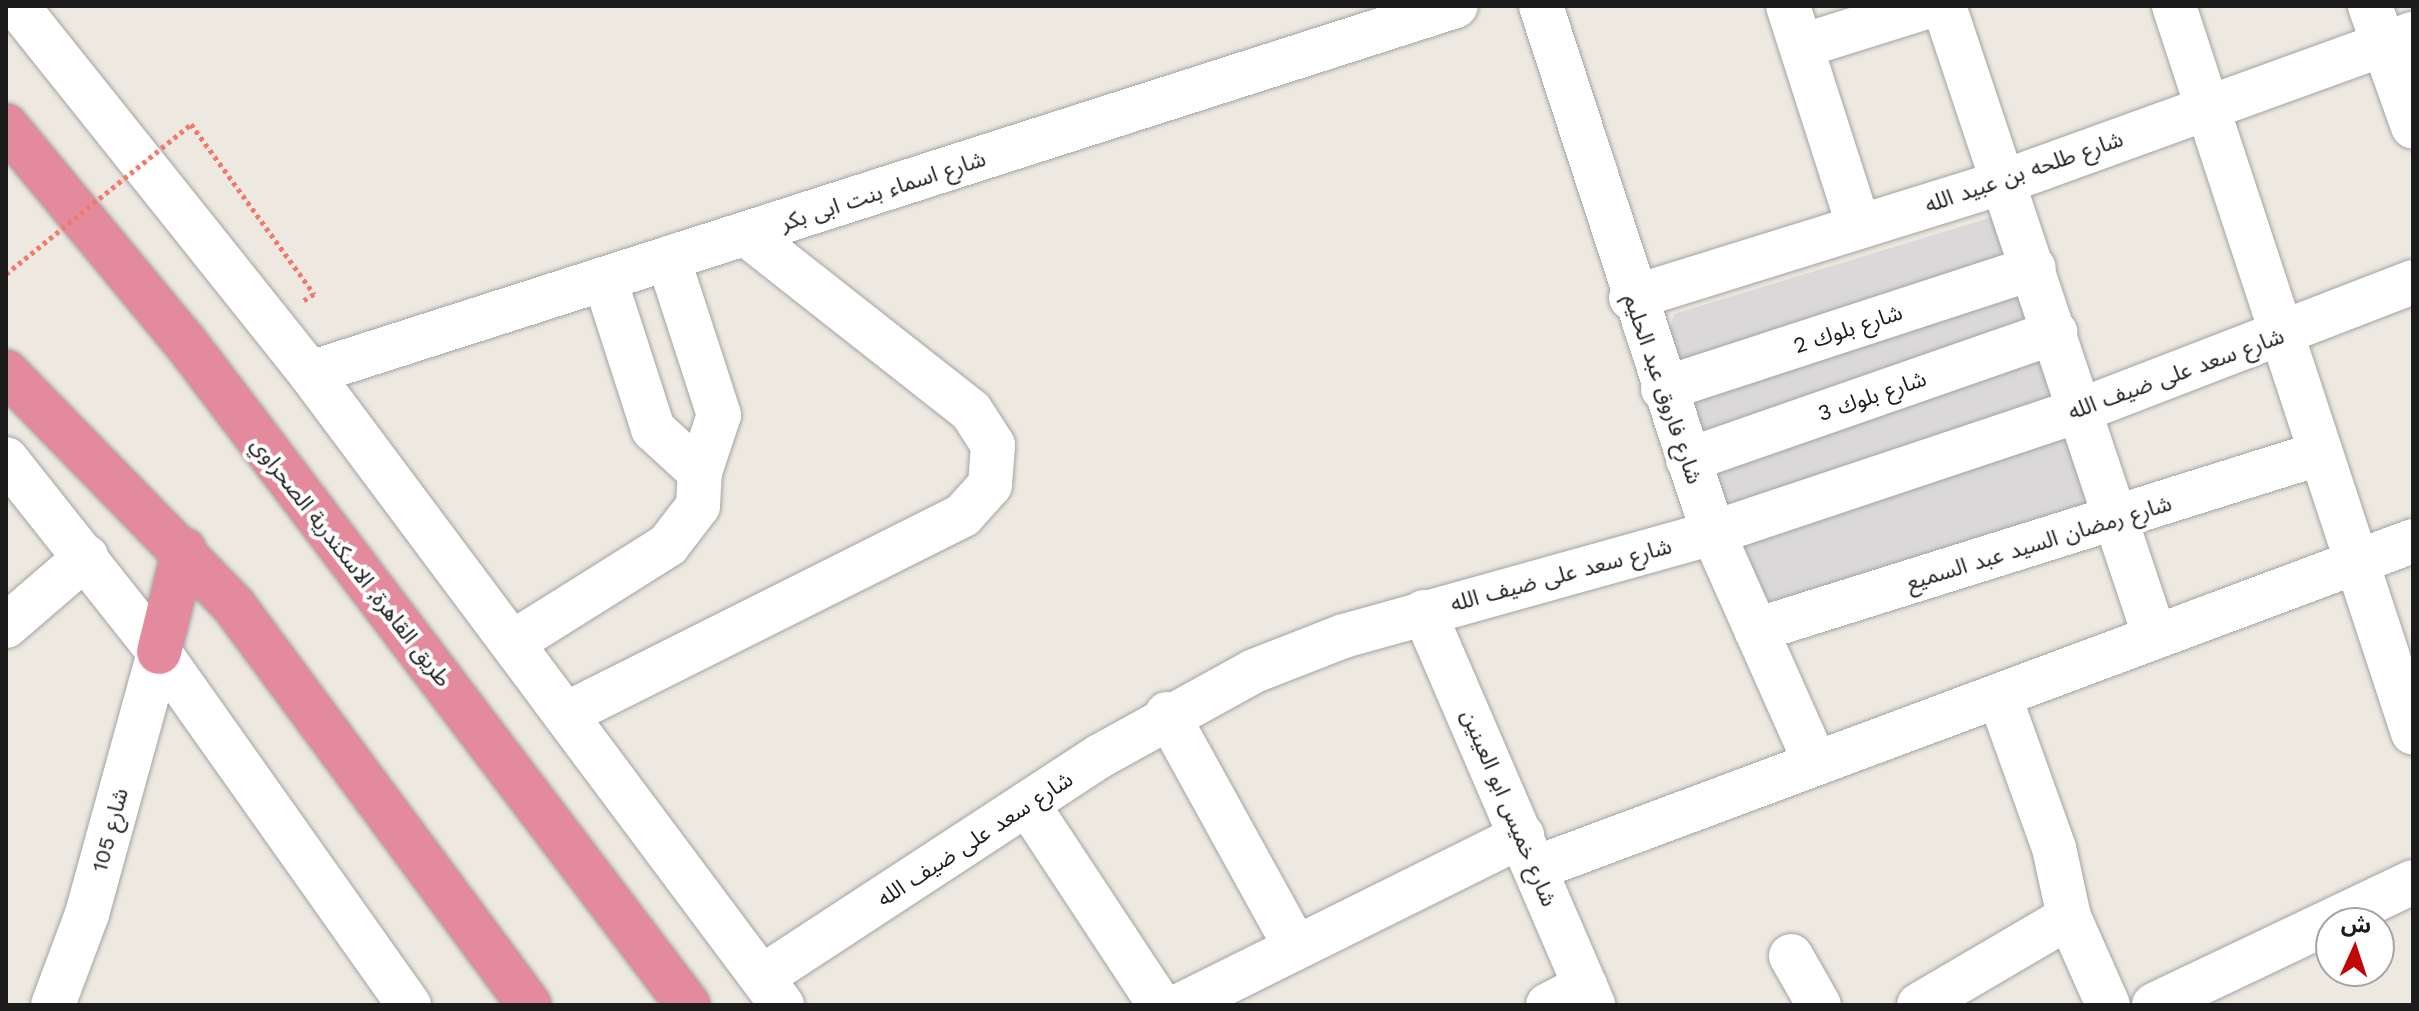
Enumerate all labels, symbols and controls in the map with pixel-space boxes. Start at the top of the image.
street label: شارع طلحه بن عبيد الله [1921,126,2127,218]
street label: شارع اسماء بنت ابى بكر [777,145,989,237]
street label: شارع فاروق عبد الحليم [1618,291,1708,487]
street label: شارع بلوك 2 [1790,299,1906,359]
street label: شارع سعد على ضيف الله [2065,323,2287,425]
street label: شارع بلوك 3 [1814,365,1930,427]
street label: طريق القاهرة, الاسكندرية الصحراوي [245,432,457,692]
street label: شارع رمضان السيد عبد السميع [1903,490,2175,596]
street label: شارع سعد على ضيف الله [1448,533,1674,617]
street label: شارع خميس ابو العينين [1456,706,1562,910]
street label: شارع سعد على ضيف الله [872,766,1078,912]
street label: شارع 105 [86,785,134,875]
north arrow [2315,907,2395,987]
text: ش [2340,911,2372,938]

